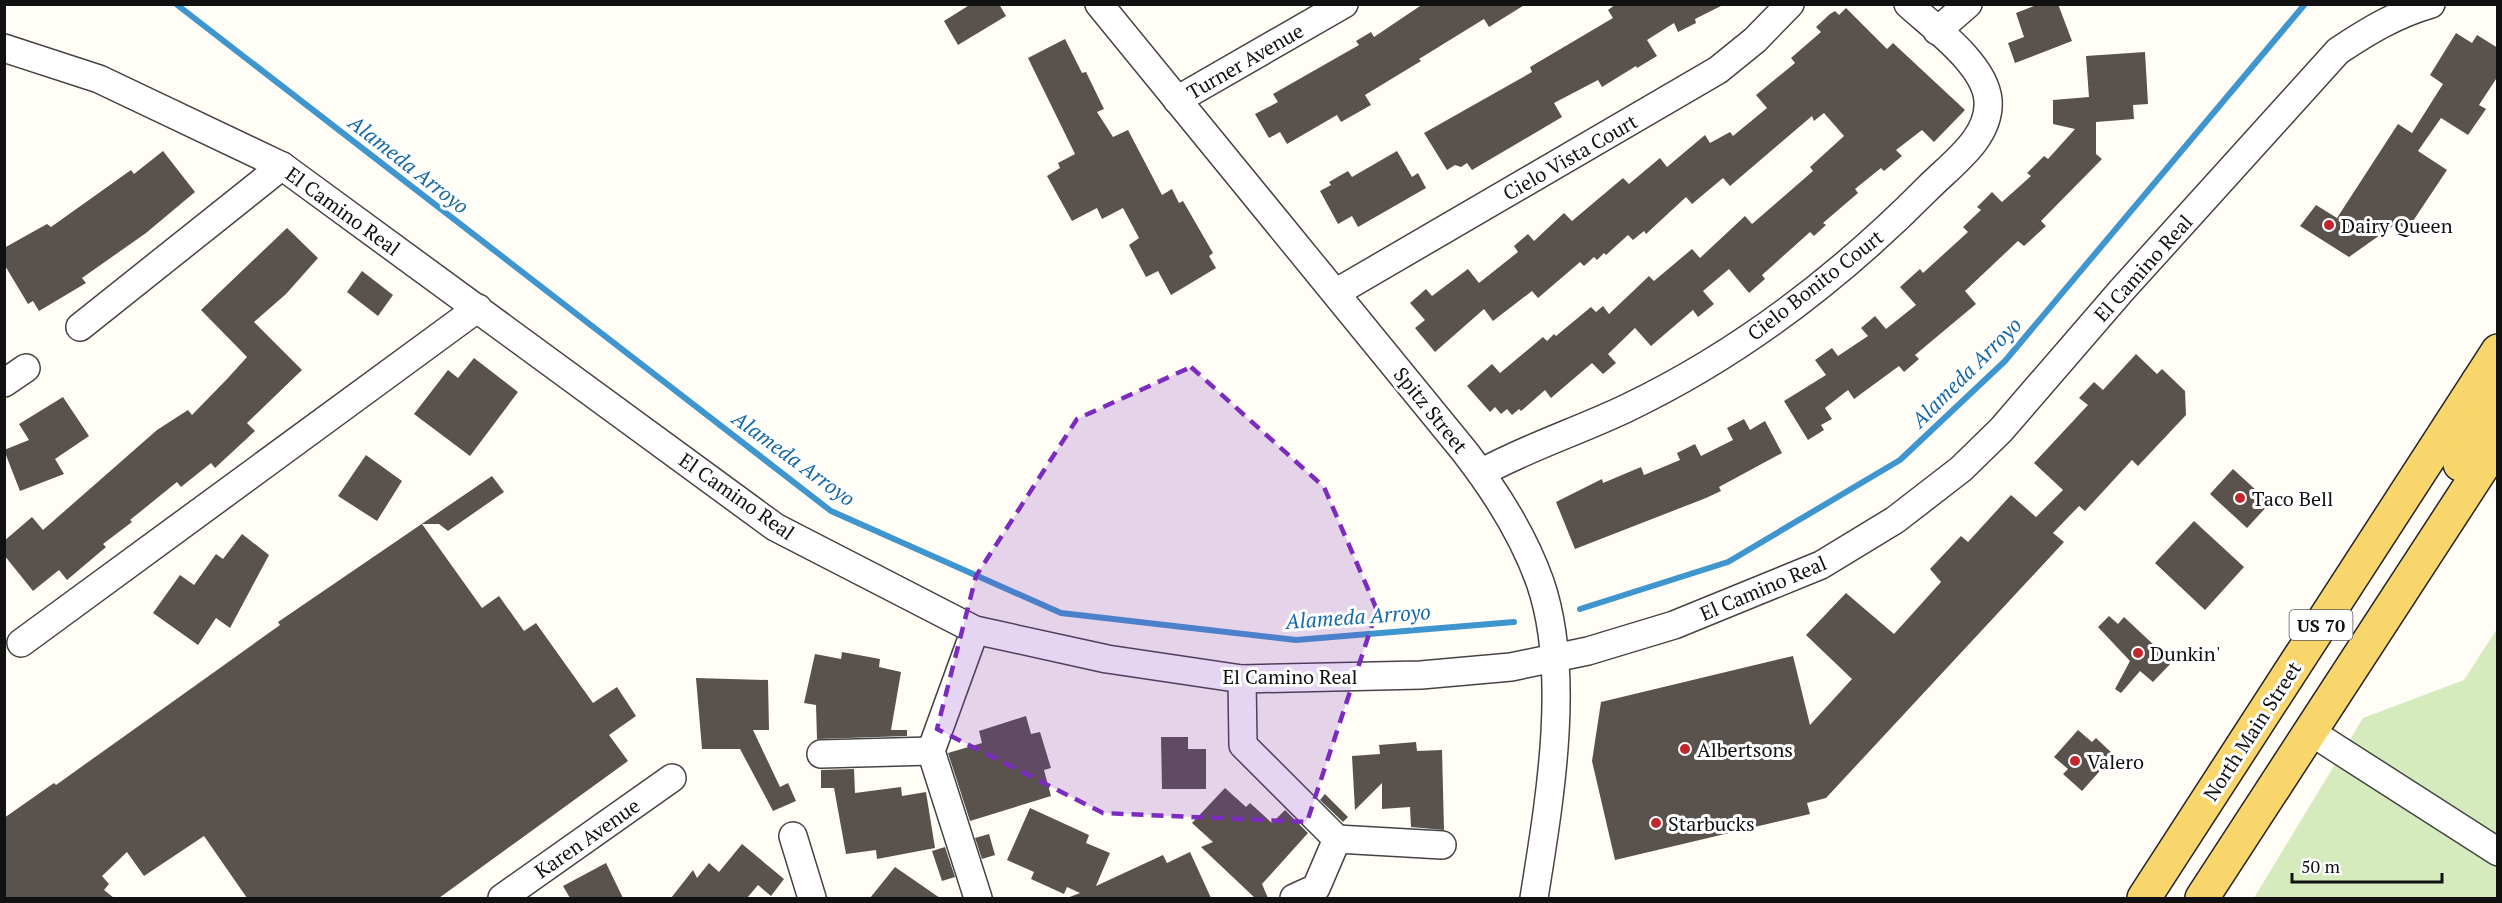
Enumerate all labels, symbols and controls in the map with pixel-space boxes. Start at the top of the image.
street label: Turner Avenue [1182,17,1308,105]
water label: Alameda Arroyo [342,107,475,220]
street label: Cielo Vista Court [1498,107,1643,206]
street label: El Camino Real [280,160,406,262]
street label: El Camino Real [2088,209,2198,327]
place label: Dairy Queen [2341,212,2453,239]
marker: Dairy Queen [2322,218,2336,232]
street label: Cielo Bonito Court [1741,223,1889,347]
water label: Alameda Arroyo [1903,311,2027,435]
street label: Spitz Street [1388,361,1474,459]
water label: Alameda Arroyo [725,403,861,512]
street label: El Camino Real [674,446,800,546]
place label: Taco Bell [2252,485,2333,512]
marker: Taco Bell [2233,491,2247,505]
street label: El Camino Real [1696,549,1830,627]
water label: Alameda Arroyo [1283,597,1431,635]
road number: US 70 [2290,610,2352,640]
place label: Dunkin' [2150,640,2220,667]
marker: Dunkin' [2131,646,2145,660]
street label: North Main Street [2197,656,2307,806]
street label: El Camino Real [1222,663,1358,690]
place label: Albertsons [1697,736,1793,763]
marker: Albertsons [1678,742,1692,756]
place label: Valero [2087,748,2144,775]
marker: Valero [2068,754,2082,768]
street label: Karen Avenue [529,792,645,884]
place label: Starbucks [1668,810,1755,837]
marker: Starbucks [1649,816,1663,830]
scale bar [2292,846,2442,884]
text: 50 m [2301,854,2341,878]

